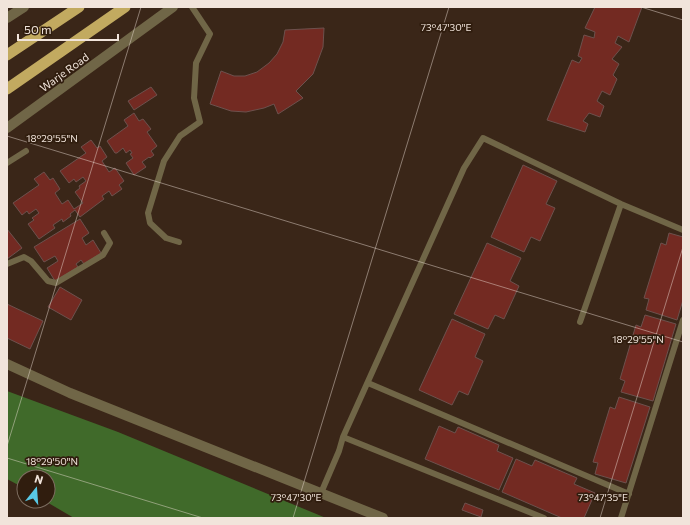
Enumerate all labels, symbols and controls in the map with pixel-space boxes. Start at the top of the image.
scale bar [18,16,118,42]
text: 73°47'30"E [421,21,471,33]
text: 50 m [24,22,52,36]
street label: Warje Road [37,50,91,94]
text: 18°29'55"N [26,132,78,144]
text: 18°29'55"N [612,333,664,345]
text: 18°29'50"N [26,455,78,467]
north arrow [16,469,56,509]
text: N [33,472,45,486]
text: 73°47'30"E [271,491,321,503]
text: 73°47'35"E [578,491,628,503]

